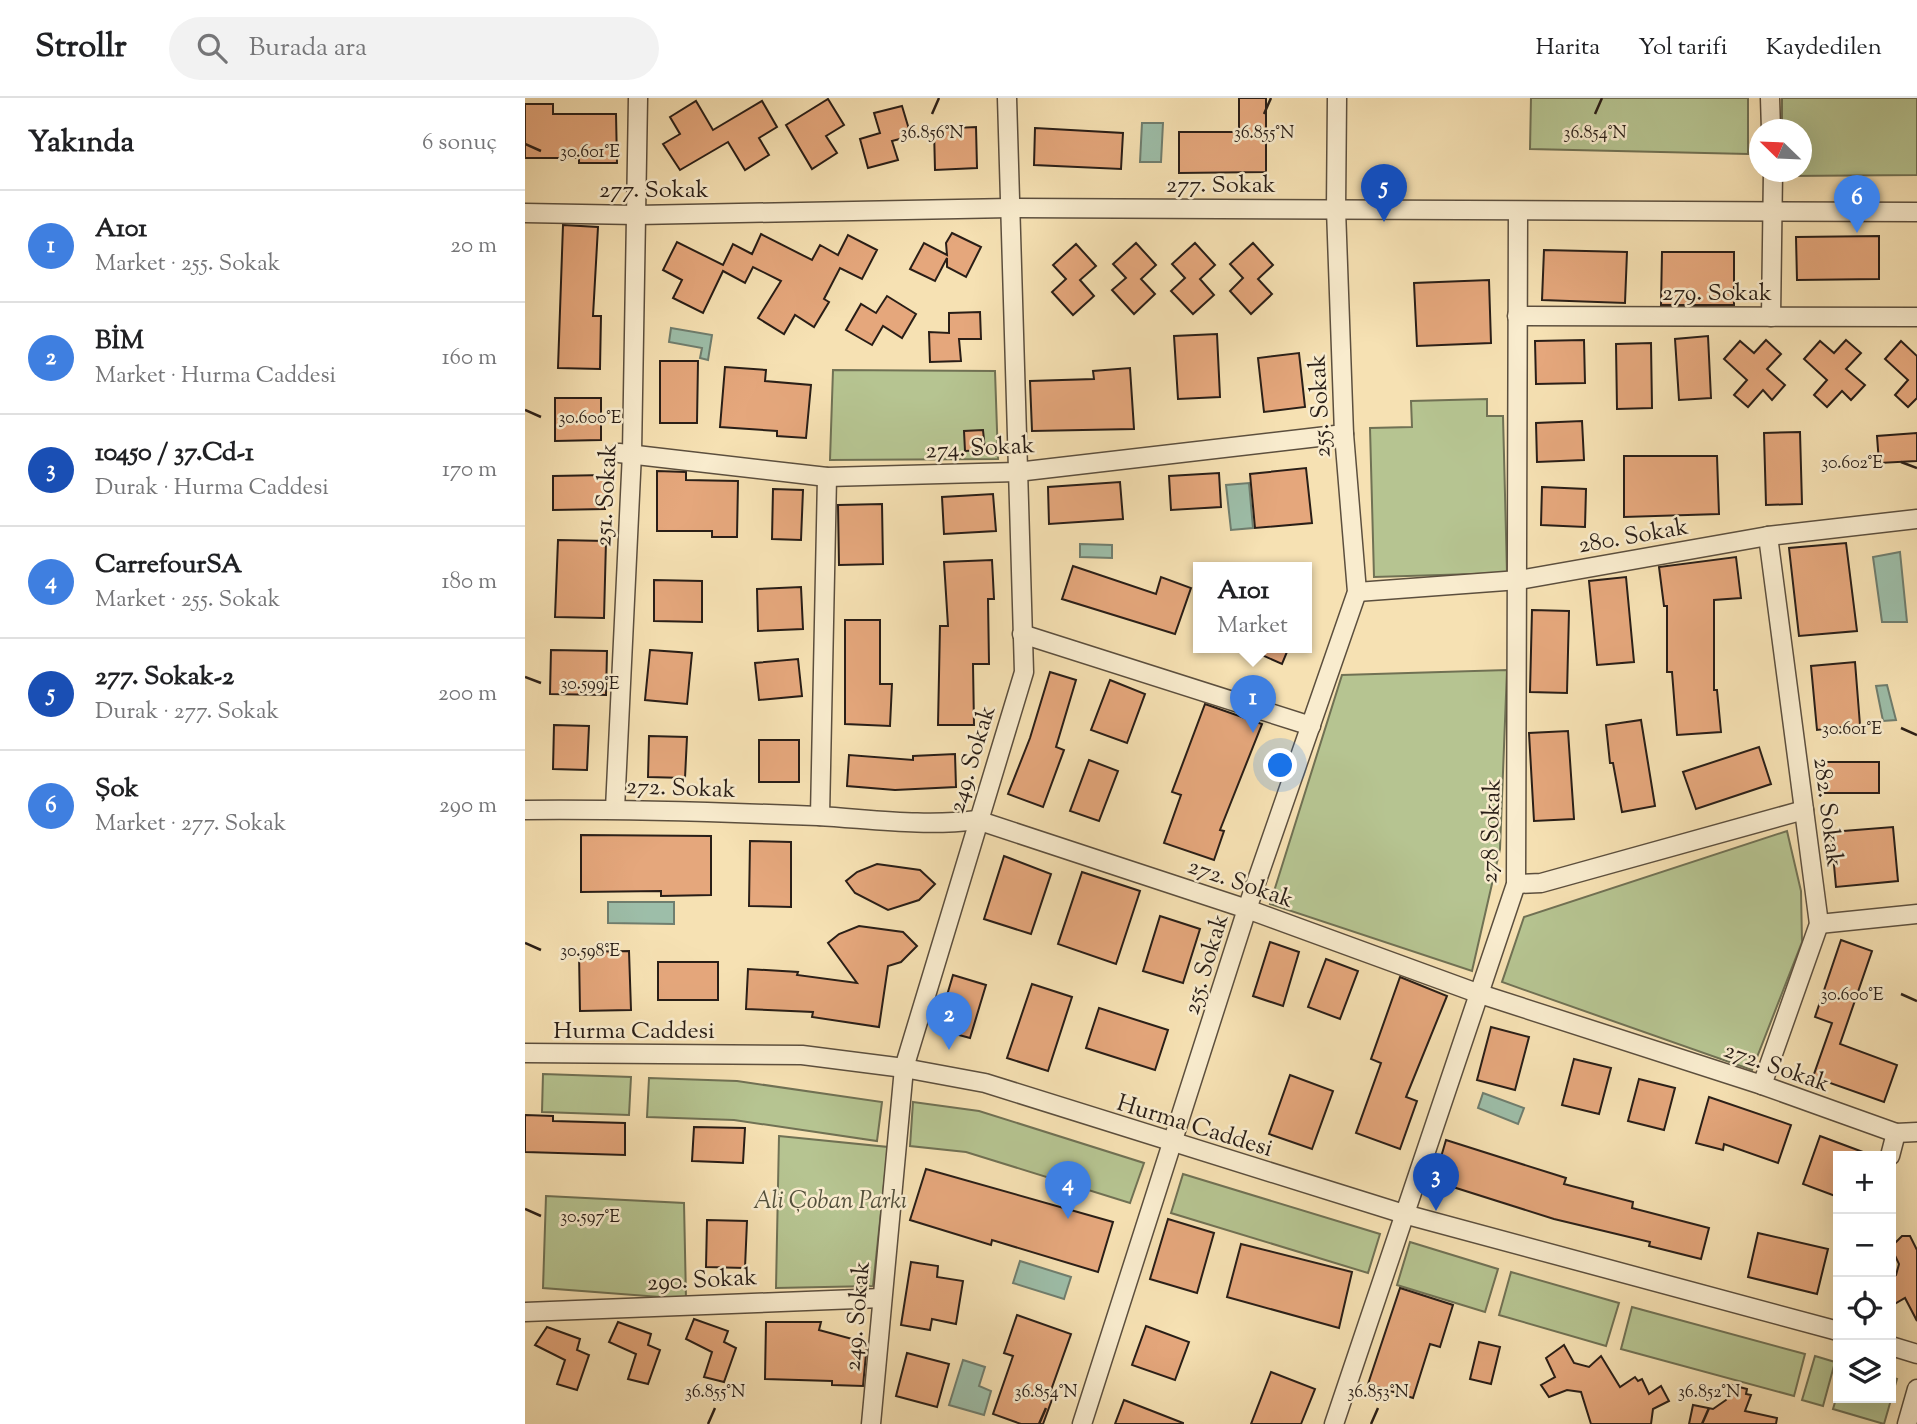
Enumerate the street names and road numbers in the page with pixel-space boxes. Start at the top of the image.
street label: 277. Sokak [1166,169,1276,203]
street label: 277. Sokak [599,174,709,208]
street label: 279. Sokak [1662,277,1772,311]
street label: 255. Sokak [1301,353,1341,458]
street label: 274. Sokak [925,429,1036,469]
street label: 251. Sokak [587,443,627,548]
street label: 280. Sokak [1576,511,1691,563]
street label: 249. Sokak [941,702,1005,817]
street label: 282. Sokak [1803,756,1851,869]
street label: 272. Sokak [625,770,736,808]
street label: 278 Sokak [1473,778,1511,884]
street label: 272. Sokak [1183,850,1298,918]
street label: 255. Sokak [1176,910,1238,1019]
street label: Hurma Caddesi [553,1015,715,1049]
street label: 272. Sokak [1719,1034,1834,1102]
street label: Hurma Caddesi [1112,1087,1277,1167]
street label: 249. Sokak [836,1260,880,1373]
street label: 290. Sokak [646,1261,758,1301]

